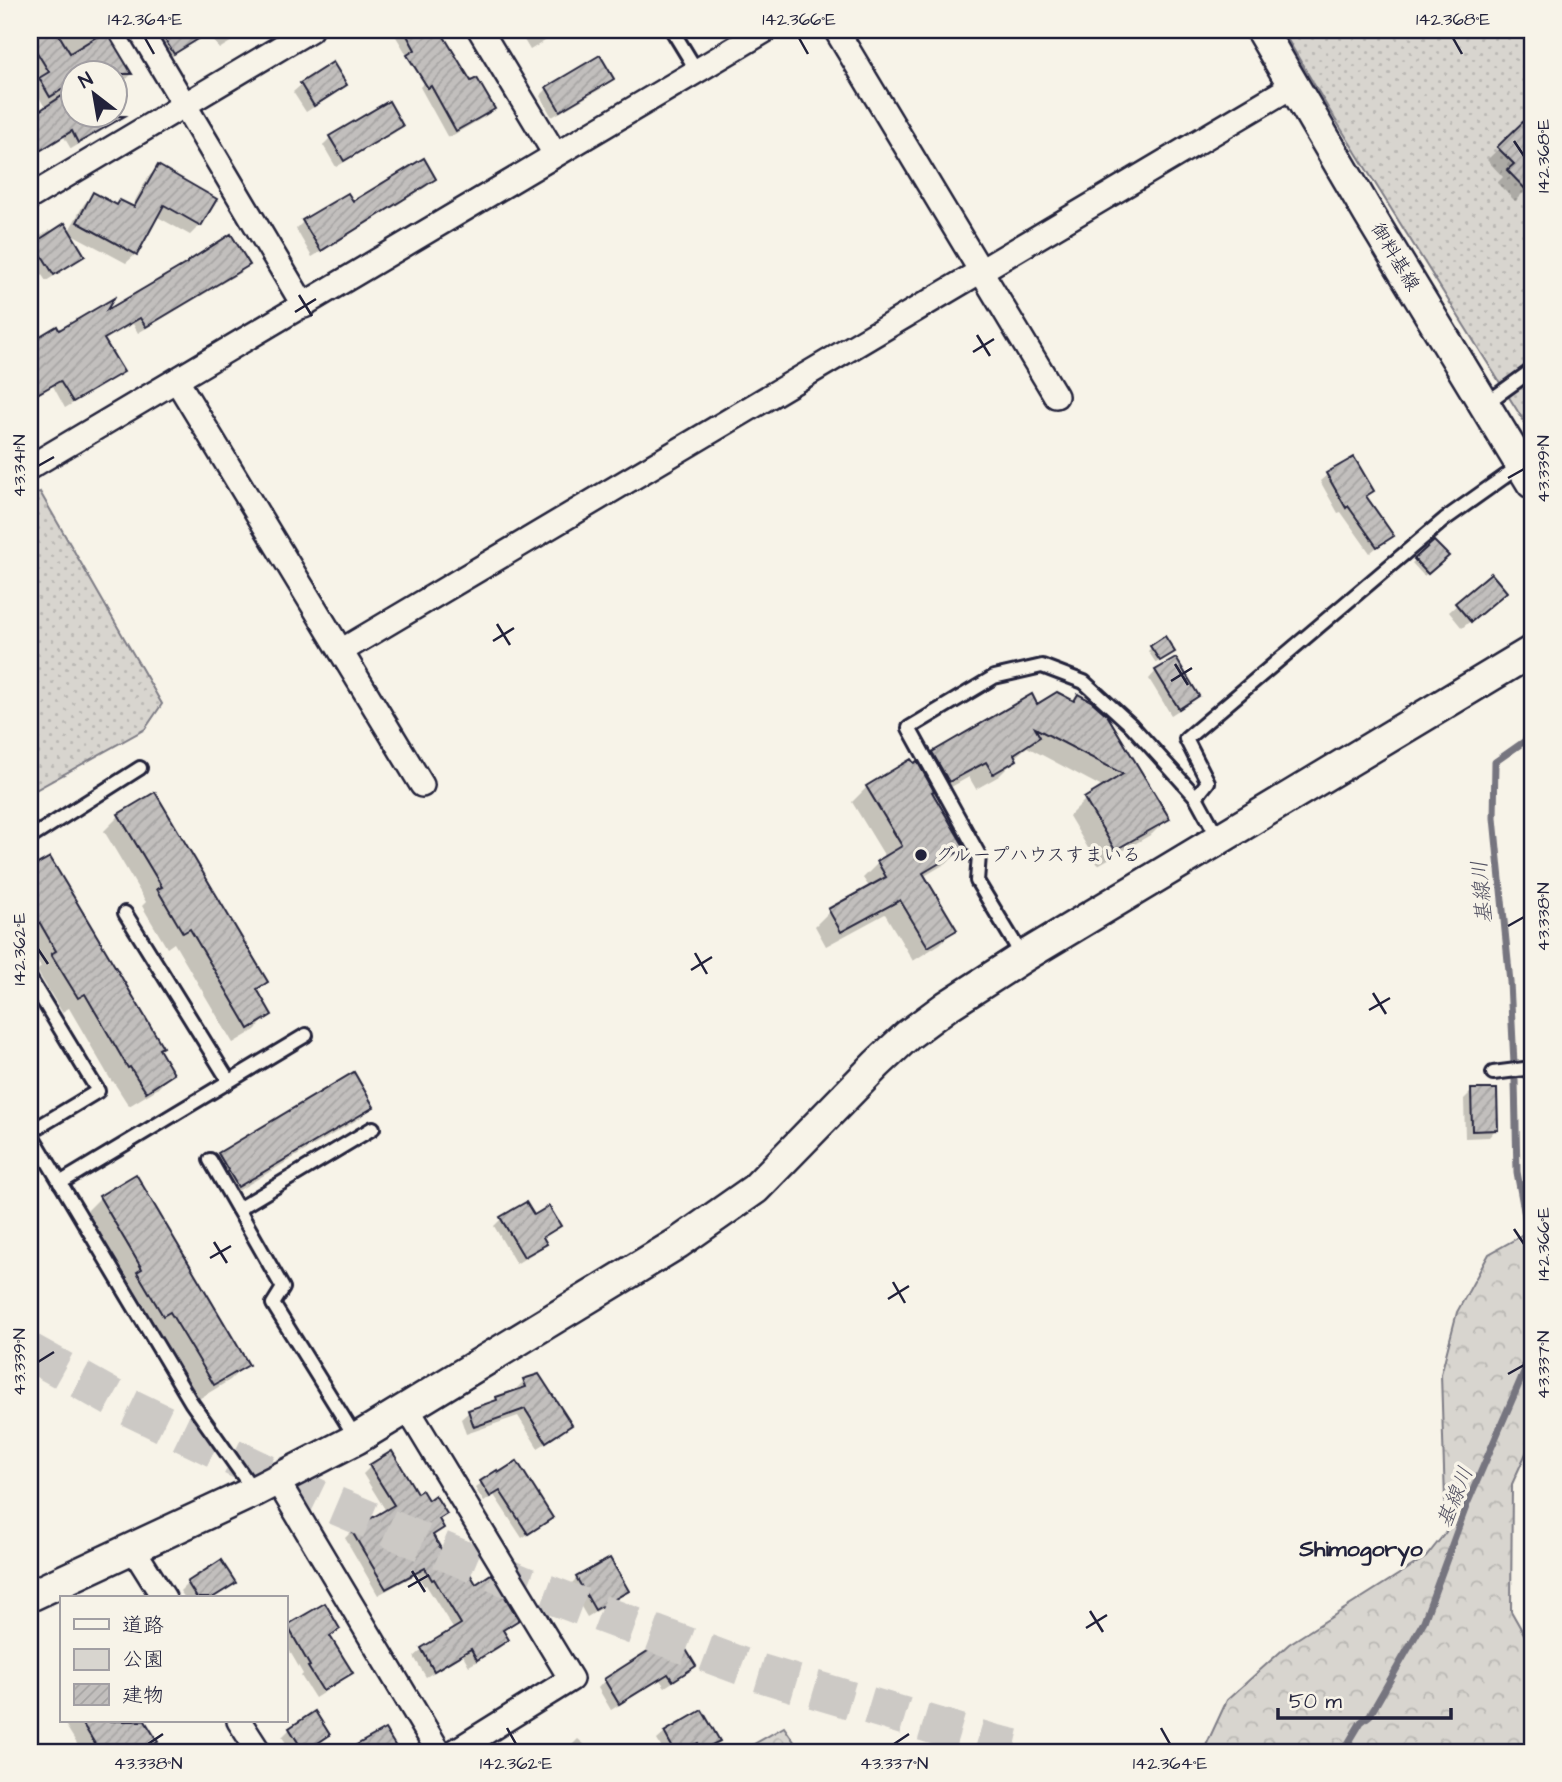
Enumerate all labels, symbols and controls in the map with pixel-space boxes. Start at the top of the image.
text: 142.364°E [108,7,183,32]
text: 142.366°E [762,7,836,32]
text: 142.368°E [1416,7,1490,32]
north arrow [60,60,130,130]
text: N [74,66,98,95]
text: 142.368°E [1531,119,1556,193]
street label: 御料基線 [1364,217,1426,297]
text: 43.341°N [7,435,32,497]
text: 43.339°N [1531,435,1556,503]
place label: グループハウスすまいる [935,842,1141,869]
marker: グループハウスすまいる [913,847,929,863]
water label: 基線川 [1465,859,1499,925]
text: 43.338°N [1531,882,1556,952]
text: 142.362°E [7,912,32,985]
text: 142.366°E [1531,1207,1556,1281]
text: 43.339°N [7,1328,32,1396]
text: 43.337°N [1531,1331,1556,1399]
water label: 基線川 [1430,1462,1480,1532]
district label: Shimogoryo [1298,1533,1423,1567]
legend [60,1596,287,1722]
text: 道路 [122,1611,164,1640]
text: 公園 [122,1645,164,1674]
scale bar [1278,1677,1452,1721]
text: 建物 [122,1681,164,1710]
text: 50 m [1289,1687,1343,1716]
text: 43.338°N [113,1751,183,1776]
text: 142.362°E [480,1751,553,1776]
text: 43.337°N [860,1751,928,1776]
text: 142.364°E [1133,1751,1208,1776]

